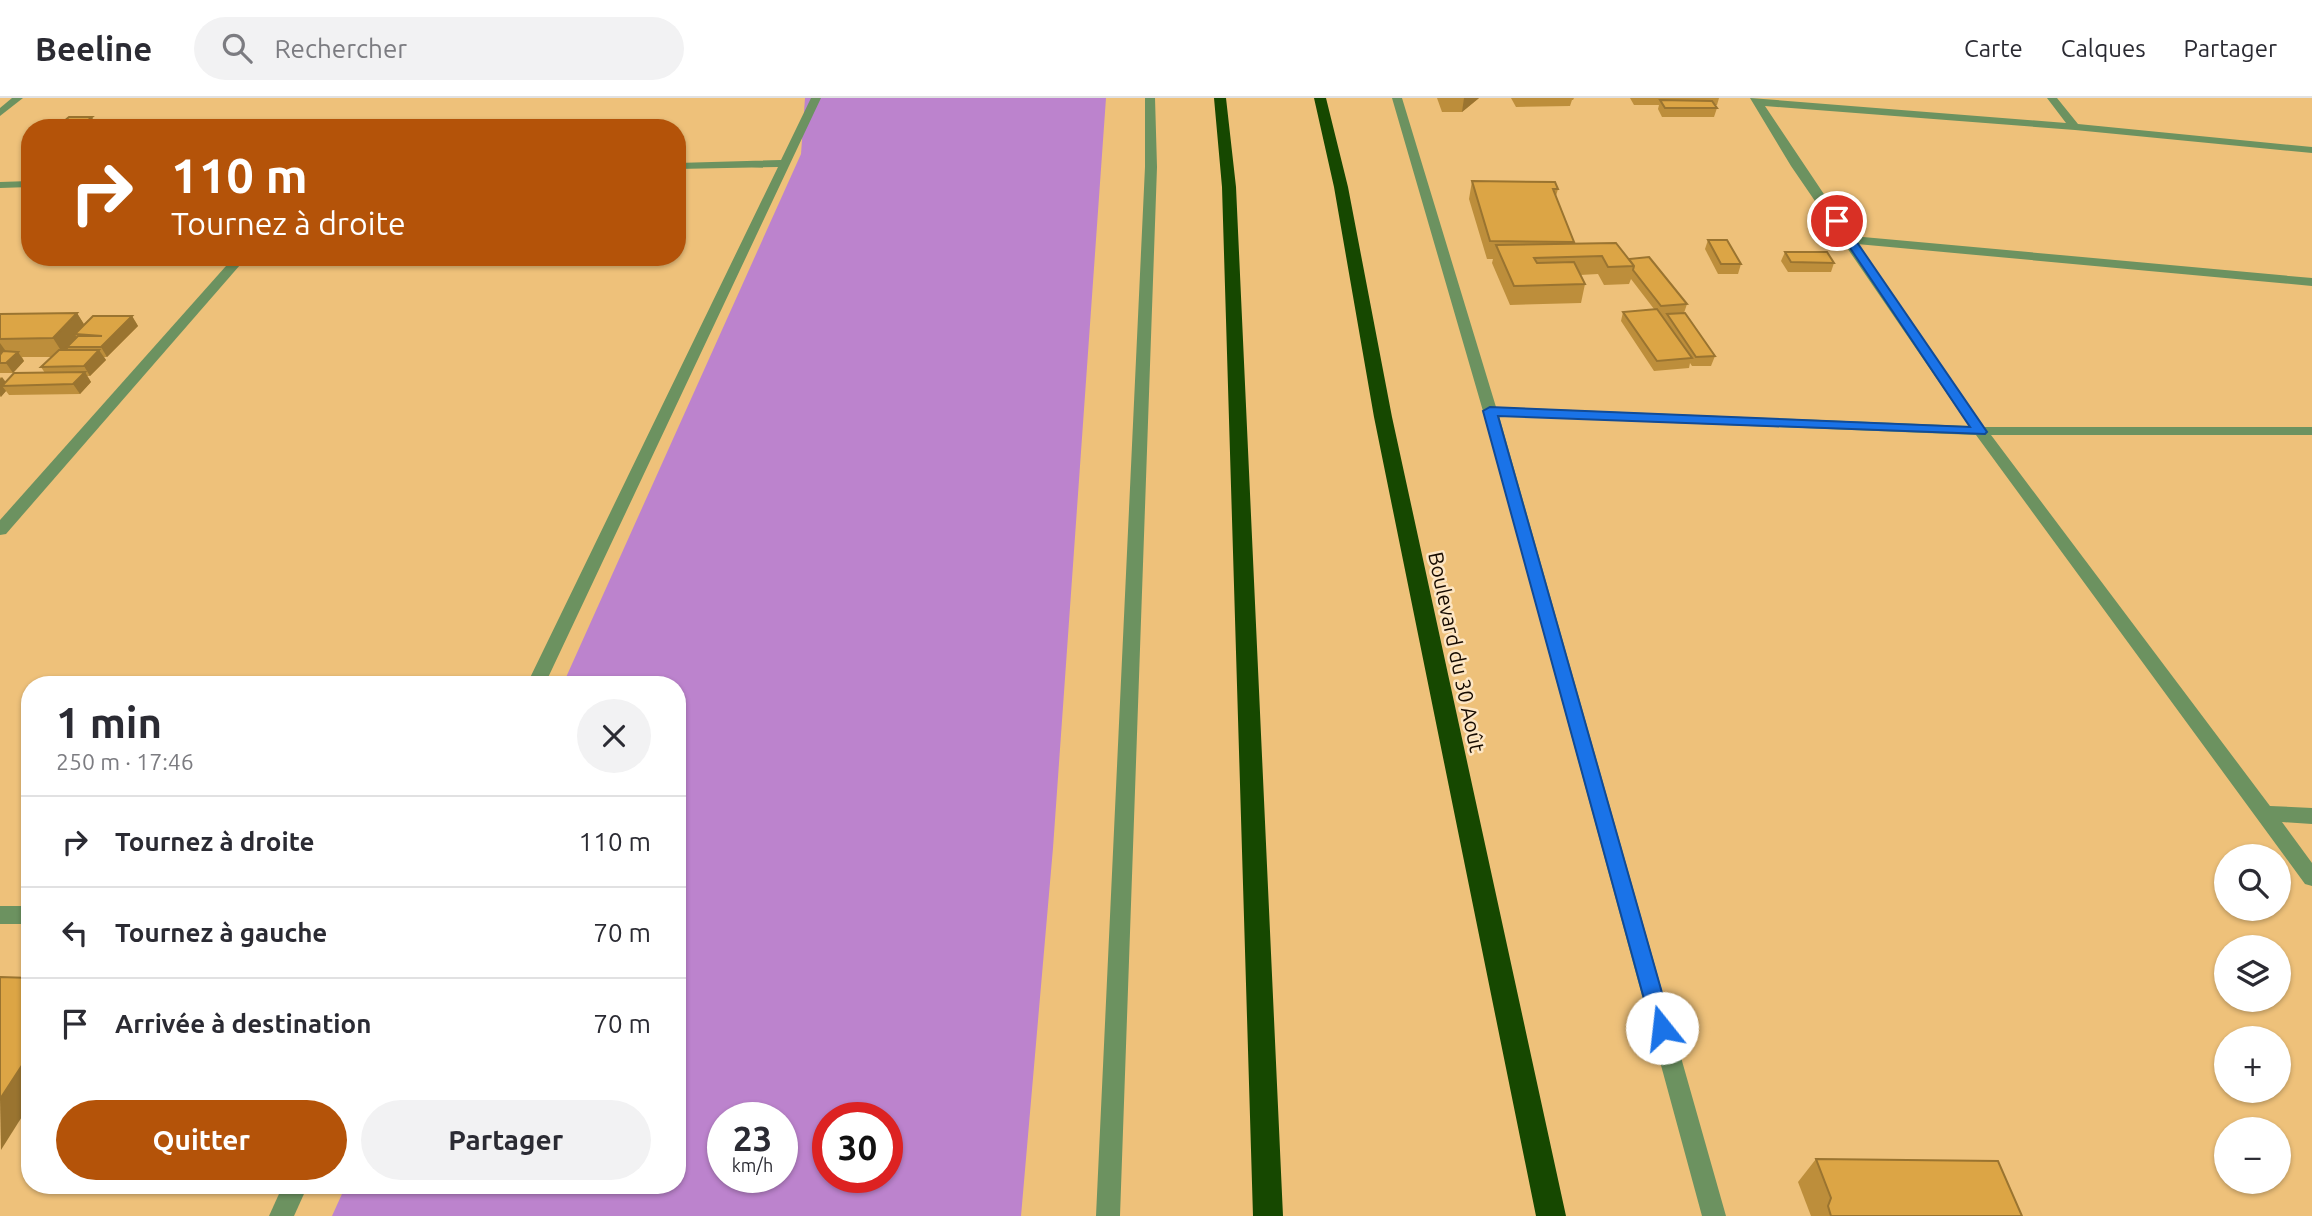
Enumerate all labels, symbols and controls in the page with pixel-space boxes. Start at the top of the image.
search box [194,17,684,80]
icon: search [218,29,256,67]
text: Beeline [35,30,152,67]
text: Rechercher [274,34,407,63]
text: Carte [1964,35,2023,62]
text: Calques [2061,35,2146,62]
text: Partager [2184,35,2277,62]
icon: right [56,147,147,238]
text: 110 m [171,147,308,202]
pin [1807,191,1867,251]
icon: arrive [1818,202,1856,240]
text: Tournez à droite [171,205,406,241]
street label: Boulevard du 30 Août [1424,549,1490,755]
text: 1 min [56,699,162,746]
button: close [577,699,651,773]
text: 250 m · 17:46 [56,749,194,774]
icon: right [56,823,94,861]
text: Tournez à droite [115,827,314,856]
text: 110 m [579,827,651,856]
map controls [2214,844,2291,1194]
button: search [2214,844,2291,921]
icon: left [56,914,94,952]
text: Tournez à gauche [115,918,327,947]
text: 70 m [593,918,651,947]
button: layers [2214,935,2291,1012]
position arrow [1625,991,1699,1065]
icon: arrive [56,1005,94,1043]
text: Arrivée à destination [115,1009,371,1038]
text: 70 m [593,1009,651,1038]
button: + [2214,1026,2291,1103]
button: Quitter [56,1100,347,1180]
button: Partager [361,1100,651,1180]
speed limit sign: 30 [812,1102,903,1193]
button: − [2214,1117,2291,1194]
text: 23 [733,1118,772,1158]
text: km/h [732,1155,773,1175]

